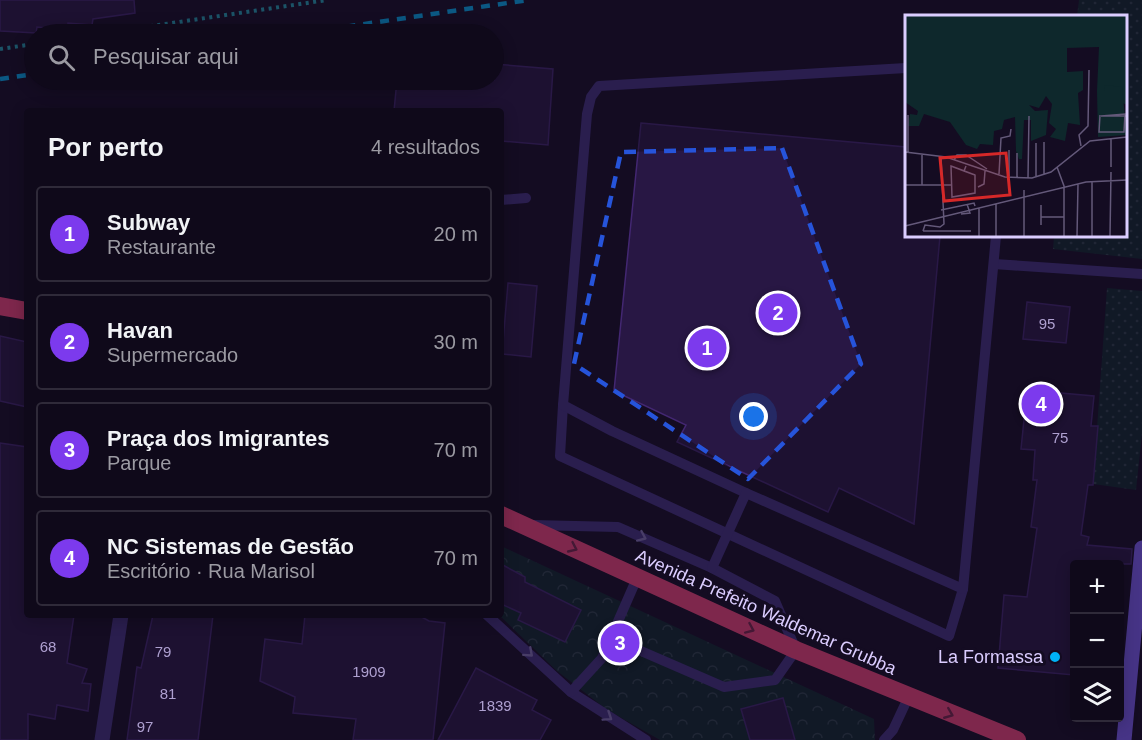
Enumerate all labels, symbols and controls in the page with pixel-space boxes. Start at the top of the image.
inset map [905,15,1127,237]
search box [24,24,504,90]
icon: search [45,41,78,74]
text: Pesquisar aqui [93,44,239,69]
text: Por perto [48,132,164,162]
text: 4 resultados [371,136,480,158]
text: Subway [107,210,190,235]
text: 1 [64,223,75,245]
text: 20 m [434,223,478,245]
text: Restaurante [107,236,216,258]
pin: 2 [758,290,798,336]
house number: 95 [1039,315,1055,332]
text: Havan [107,318,173,343]
pin: 1 [688,326,726,370]
text: 2 [64,331,75,353]
text: 30 m [434,331,478,353]
text: Supermercado [107,344,238,366]
pin: 4 [1022,382,1060,426]
your location [739,402,768,431]
text: Praça dos Imigrantes [107,426,330,451]
house number: 75 [1052,429,1068,446]
text: 3 [64,439,75,461]
text: 70 m [434,439,478,461]
text: Parque [107,452,172,474]
one-way arrow [635,530,646,542]
text: NC Sistemas de Gestão [107,534,354,559]
one-way arrow [567,541,578,553]
street label: Avenida Prefeito Waldemar Grubba [633,545,900,679]
text: 4 [64,547,75,569]
text: 70 m [434,547,478,569]
text: Escritório · Rua Marisol [107,560,315,582]
map controls [1070,560,1124,722]
button: + [1070,560,1124,614]
button: − [1070,614,1124,668]
pin: 3 [600,620,640,666]
one-way arrow [744,622,755,634]
house number: 68 [40,638,56,655]
house number: 79 [155,643,171,660]
one-way arrow [523,646,533,657]
place label: La Formassa [938,647,1044,667]
marker: La Formassa [1048,650,1062,664]
house number: 1909 [352,663,386,680]
button: layers [1070,668,1124,722]
house number: 81 [160,685,176,702]
house number: 1839 [478,697,512,714]
one-way arrow [943,707,954,719]
one-way arrow [601,710,612,721]
house number: 97 [137,718,153,735]

